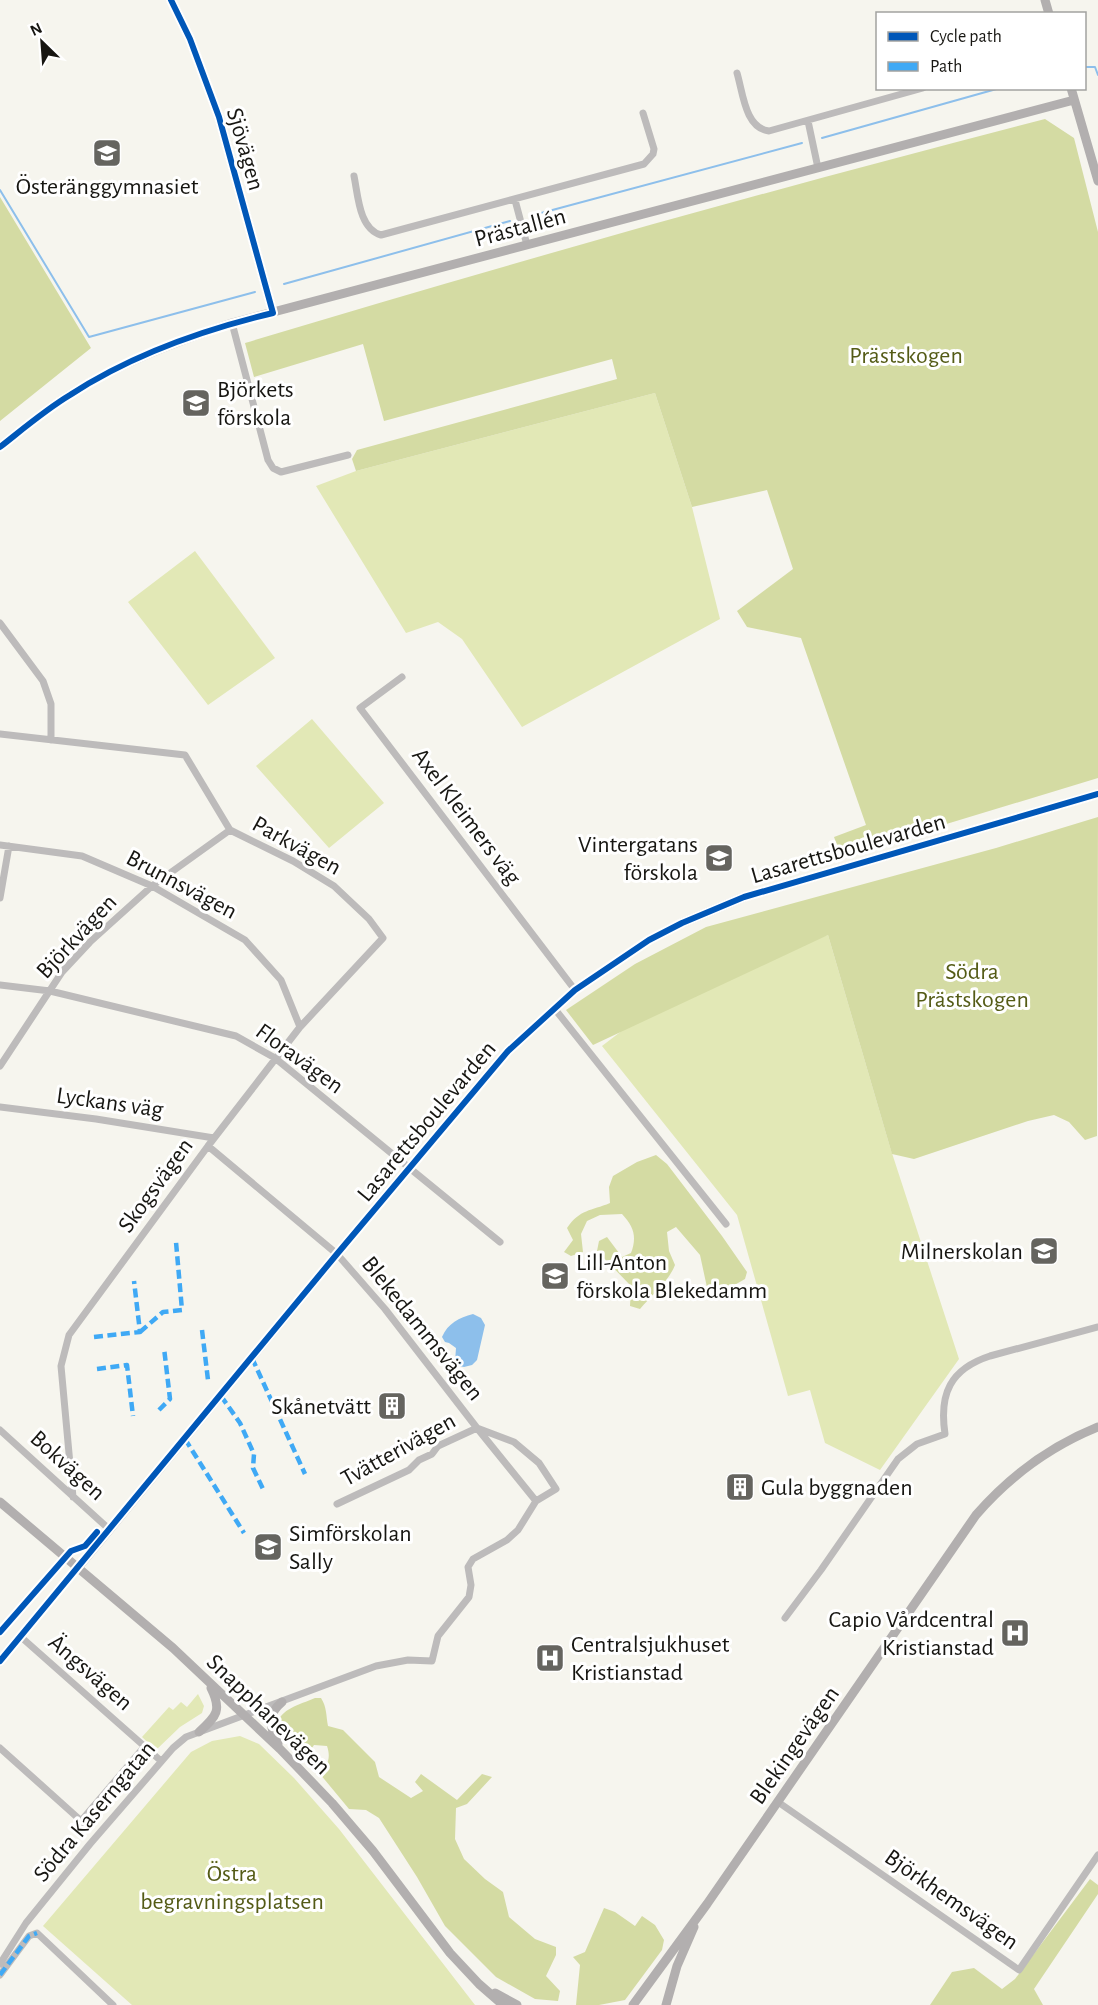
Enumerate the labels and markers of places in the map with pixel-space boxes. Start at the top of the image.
school or university icon: Österänggymnasiet [91,137,123,169]
place label: Österänggymnasiet [16,174,199,199]
place label: Björkets förskola [217,378,294,430]
school or university icon: Björkets förskola [180,387,212,419]
place label: Vintergatans förskola [578,833,698,885]
school or university icon: Vintergatans förskola [703,842,735,874]
school or university icon: Milnerskolan [1028,1235,1060,1267]
place label: Milnerskolan [901,1240,1023,1264]
place label: Lill-Anton förskola Blekedamm [576,1251,767,1303]
school or university icon: Lill-Anton förskola Blekedamm [539,1260,571,1292]
building icon: Skånetvätt [376,1390,408,1422]
place label: Skånetvätt [271,1395,371,1419]
building icon: Gula byggnaden [724,1471,756,1503]
place label: Gula byggnaden [761,1476,913,1500]
place label: Simförskolan Sally [289,1522,412,1574]
school or university icon: Simförskolan Sally [252,1531,284,1563]
place label: Capio Vårdcentral Kristianstad [829,1608,994,1660]
hospital icon: Capio Vårdcentral Kristianstad [999,1617,1031,1649]
place label: Centralsjukhuset Kristianstad [571,1633,730,1685]
hospital icon: Centralsjukhuset Kristianstad [534,1642,566,1674]

